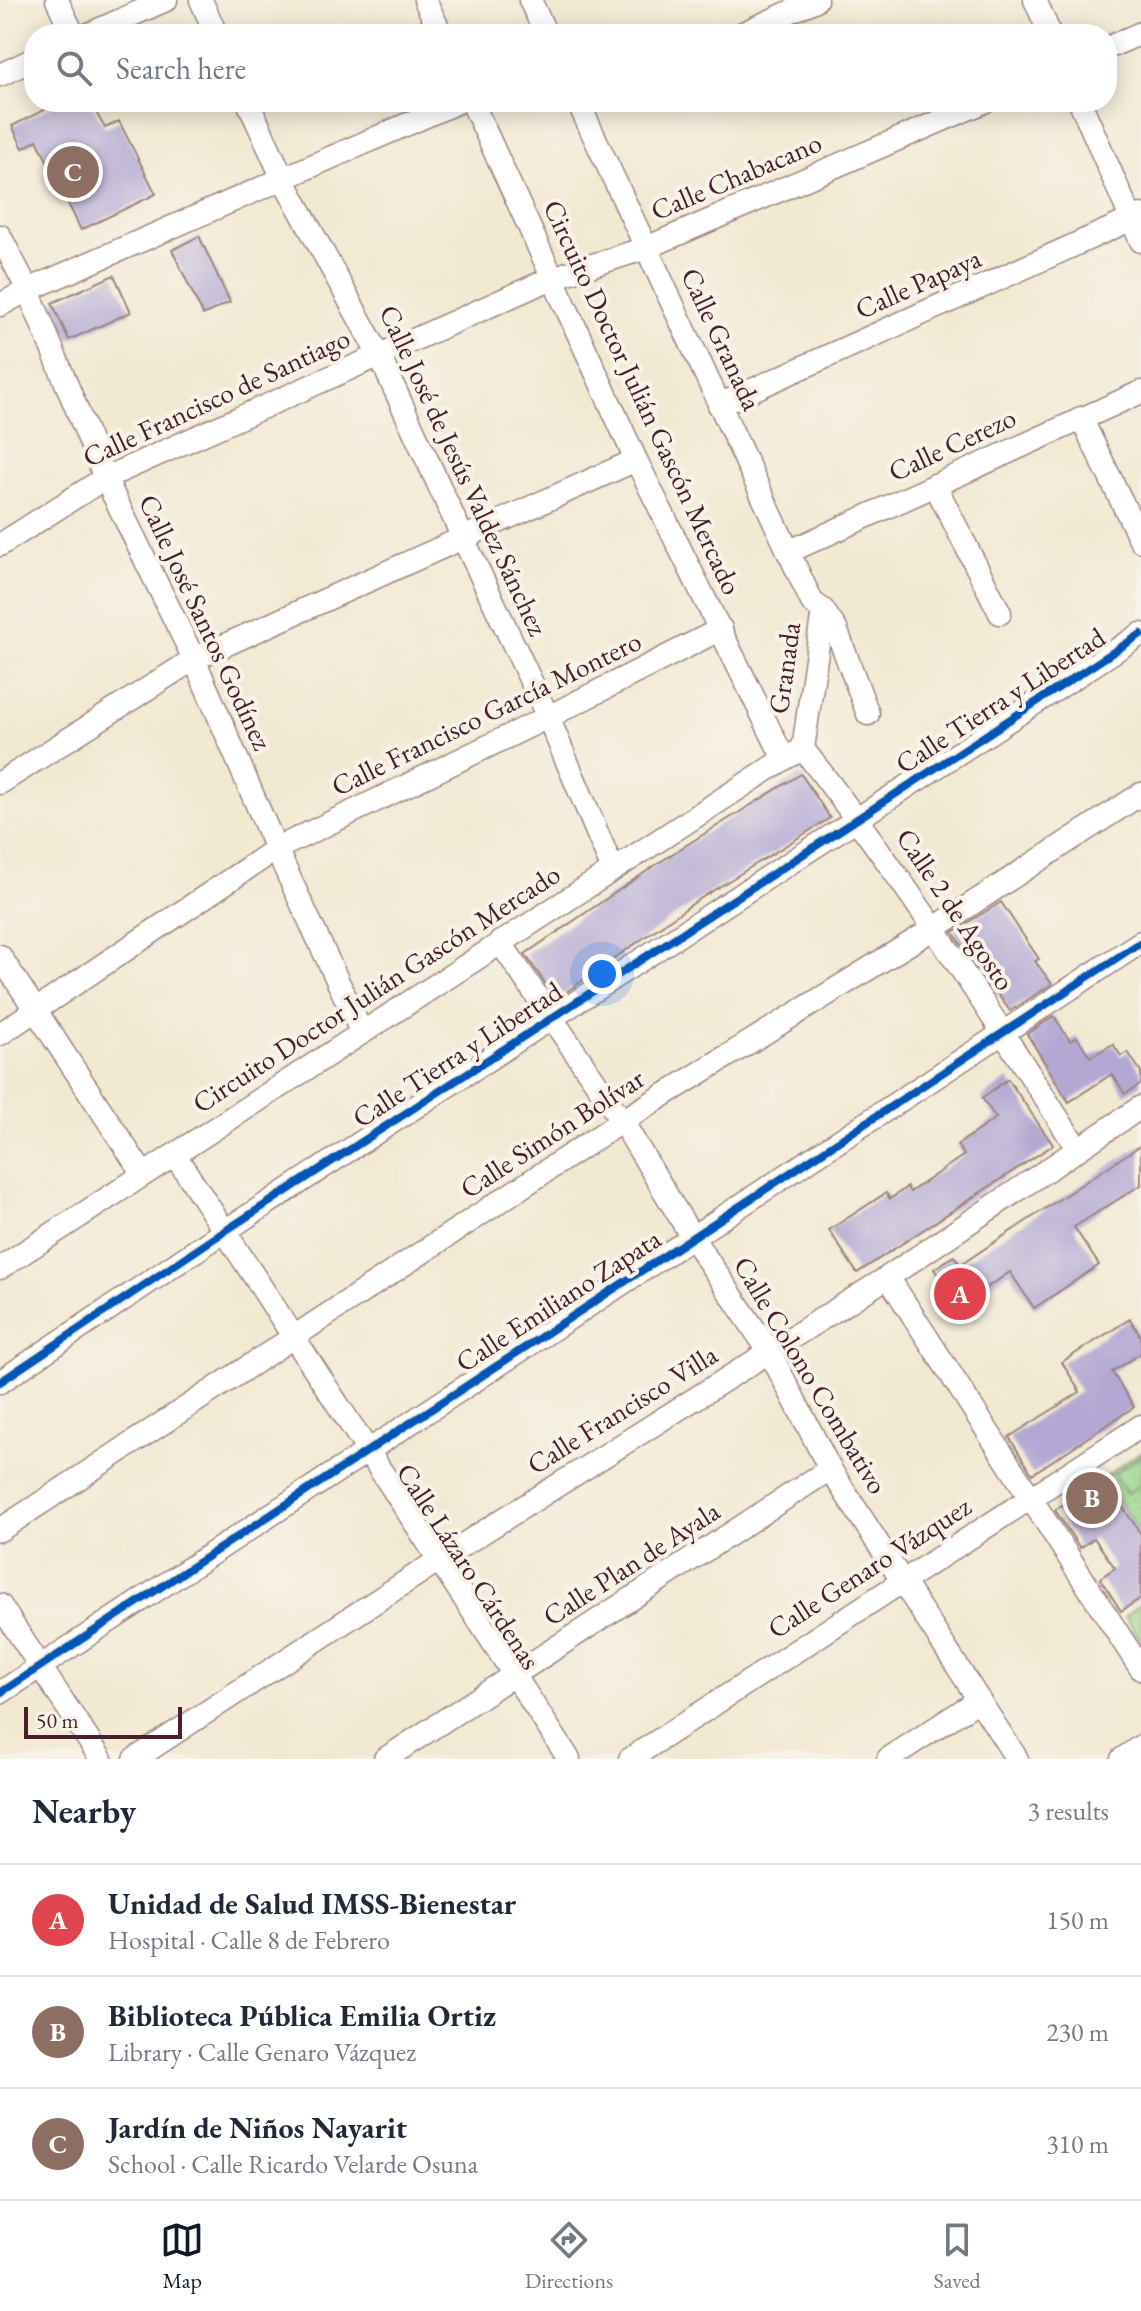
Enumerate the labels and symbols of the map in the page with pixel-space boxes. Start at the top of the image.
street label: Calle Chabacano [645,124,827,228]
pin: C [47,142,99,202]
street label: Circuito Doctor Julián Gascón Mercado [535,194,751,600]
street label: Calle Papaya [849,239,987,327]
street label: Calle Granada [673,262,771,417]
street label: Calle José de Jesús Valdez Sánchez [371,299,557,642]
street label: Calle Francisco de Santiago [77,319,355,475]
street label: Calle Cerezo [883,399,1021,489]
street label: Calle José Santos Godínez [131,489,281,756]
street label: Calle Tierra y Libertad [888,618,1112,781]
street label: Granada [760,619,808,716]
street label: Calle Francisco García Montero [325,622,647,804]
street label: Calle 2 de Agosto [889,821,1023,997]
street label: Circuito Doctor Julián Gascón Mercado [185,855,567,1121]
your location [582,954,622,994]
street label: Calle Tierra y Libertad [345,972,569,1135]
street label: Calle Simón Bolívar [453,1060,652,1206]
street label: Calle Emiliano Zapata [449,1220,668,1380]
street label: Calle Colono Combativo [726,1250,896,1500]
pin: A [934,1264,986,1324]
street label: Calle Francisco Villa [520,1336,725,1482]
street label: Calle Lázaro Cárdenas [389,1456,549,1676]
pin: B [1066,1468,1118,1528]
street label: Calle Genaro Vázquez [761,1488,978,1646]
street label: Calle Plan de Ayala [536,1492,727,1634]
scale bar [24,1703,182,1739]

